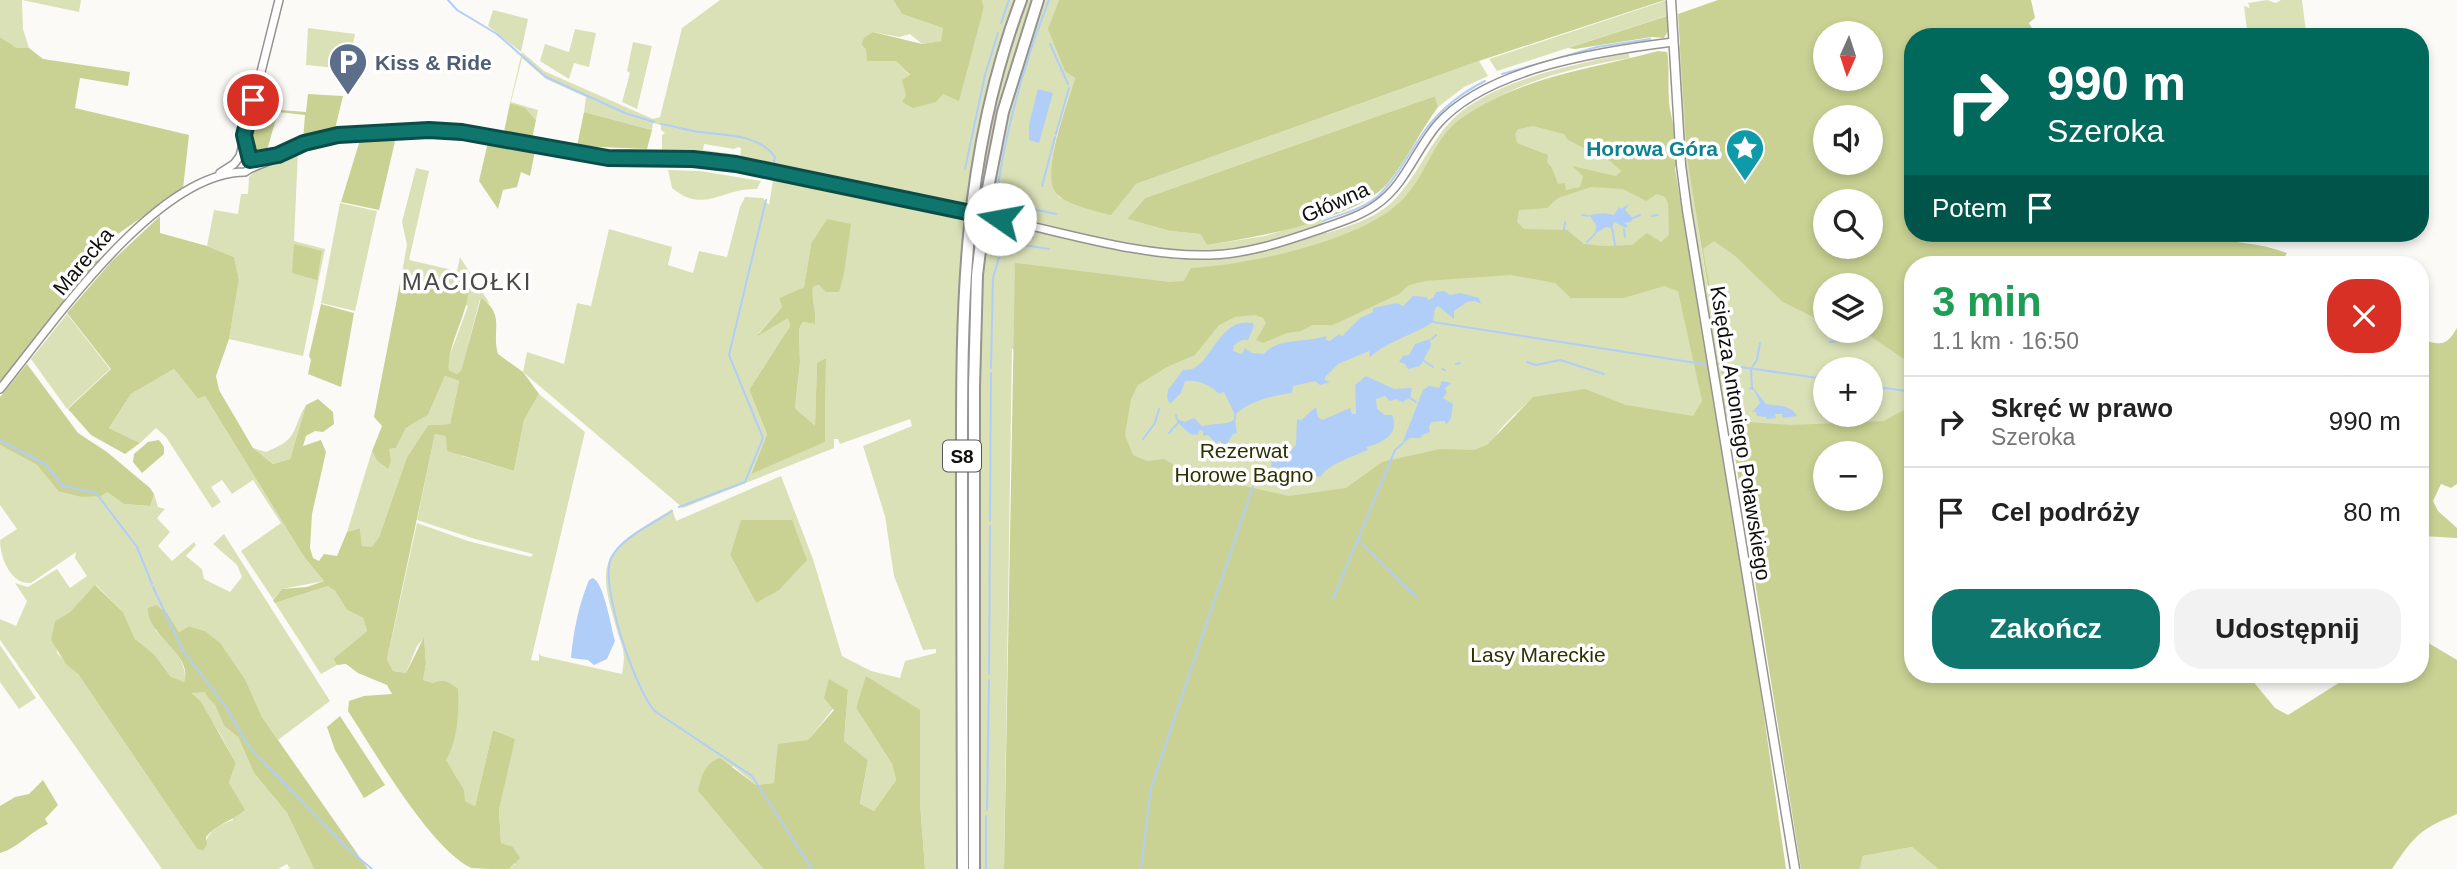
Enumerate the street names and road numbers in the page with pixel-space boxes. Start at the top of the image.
street label: Główna [1298,177,1372,227]
street label: Marecka [48,223,118,299]
street label: Księdza Antoniego Poławskiego [1706,284,1776,582]
road number: S8 [943,440,981,471]

